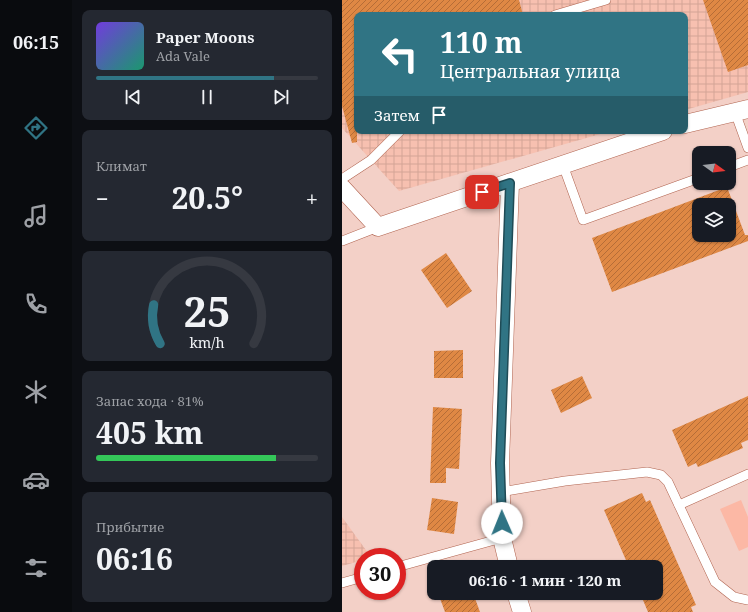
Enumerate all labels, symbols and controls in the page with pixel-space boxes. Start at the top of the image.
text: 110 m [440,23,522,61]
text: Paper Moons [156,27,255,47]
icon: left [374,28,426,80]
text: 06:15 [13,30,59,54]
text: Ada Vale [156,47,210,65]
text: Центральная улица [440,59,621,83]
icon: previous [122,86,144,108]
icon: pause [196,86,218,108]
icon: next [270,86,292,108]
icon: arrive [428,104,450,126]
text: Затем [374,105,420,125]
icon: directions [22,114,50,142]
north arrow [692,146,736,190]
map controls [692,146,736,242]
text: Климат [96,157,147,175]
pin [465,175,499,209]
text: 20.5° [171,177,243,218]
icon: arrive [471,181,493,203]
text: − [96,183,109,213]
text: + [306,183,318,213]
button: layers [692,198,736,242]
icon: music [22,202,50,230]
text: 25 [183,283,231,339]
icon: phone [22,290,50,318]
text: km/h [189,333,225,352]
icon: climate [22,378,50,406]
text: Запас хода · 81% [96,392,204,410]
text: 405 km [96,412,203,453]
icon: car [22,466,50,494]
position arrow [481,502,523,544]
text: Прибытие [96,518,164,536]
text: 06:16 [96,538,173,579]
speed limit sign: 30 [354,548,406,600]
icon: filters [22,554,50,582]
text: 06:16 · 1 мин · 120 m [469,570,621,590]

